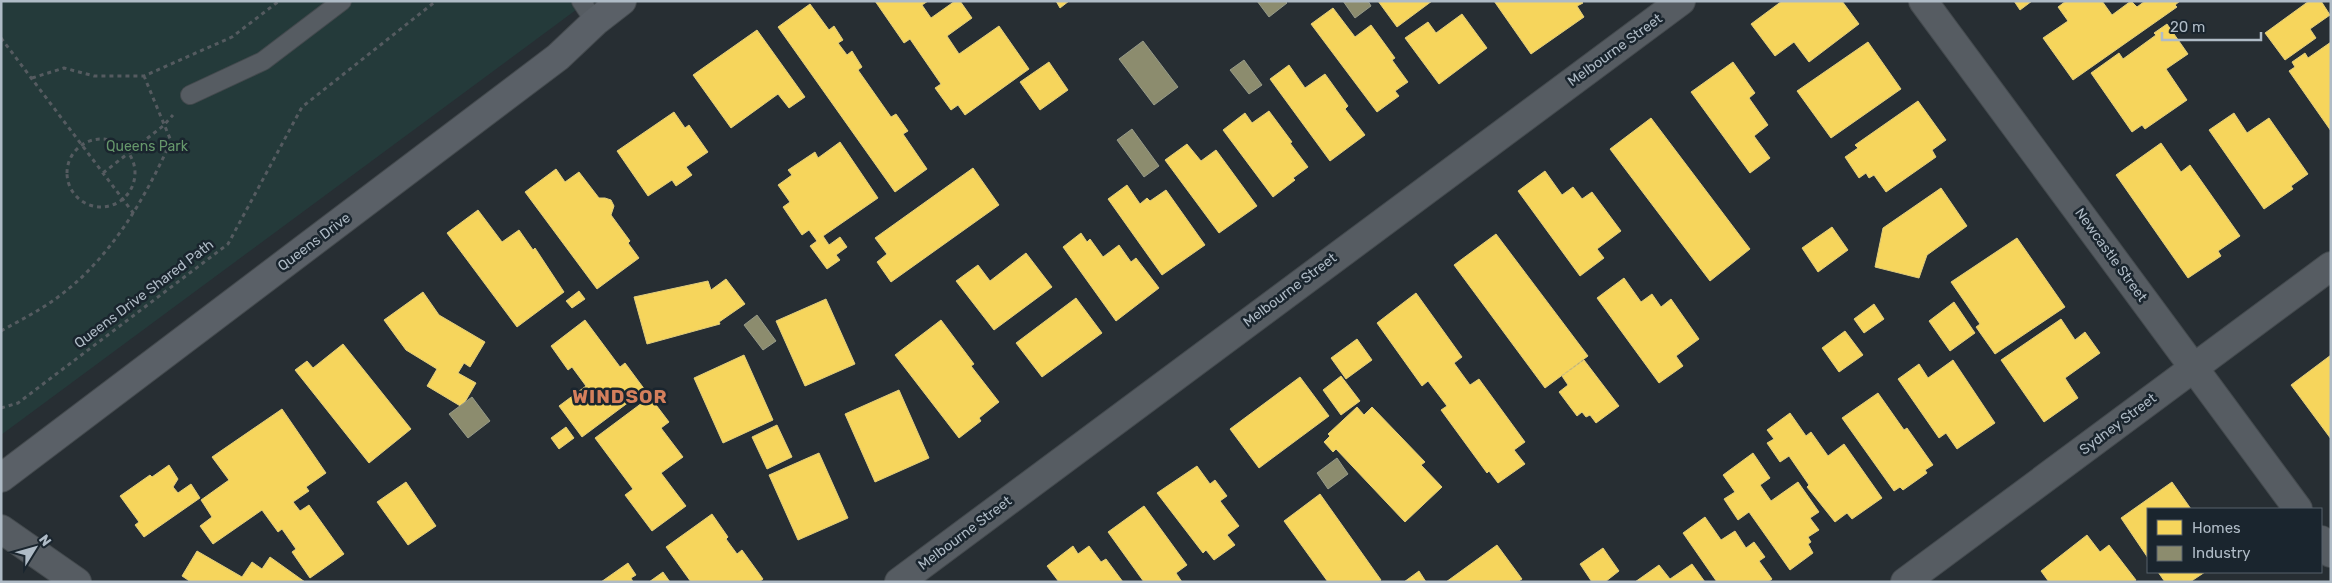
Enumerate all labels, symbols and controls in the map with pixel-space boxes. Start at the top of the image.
street label: Melbourne Street [1564,10,1666,90]
scale bar [2162,10,2261,42]
text: 20 m [2170,18,2205,36]
park label: Queens Park [106,138,189,155]
street label: Newcastle Street [2071,205,2151,306]
street label: Queens Drive [274,209,354,275]
street label: Queens Drive Shared Path [71,236,217,352]
street label: Melbourne Street [1240,249,1341,331]
district label: WINDSOR [572,385,668,408]
street label: Sydney Street [2076,389,2160,458]
street label: Melbourne Street [915,492,1016,574]
legend [2147,508,2322,573]
text: Homes [2192,519,2241,537]
north arrow [10,523,60,573]
text: N [35,531,55,550]
text: Industry [2192,544,2251,562]

